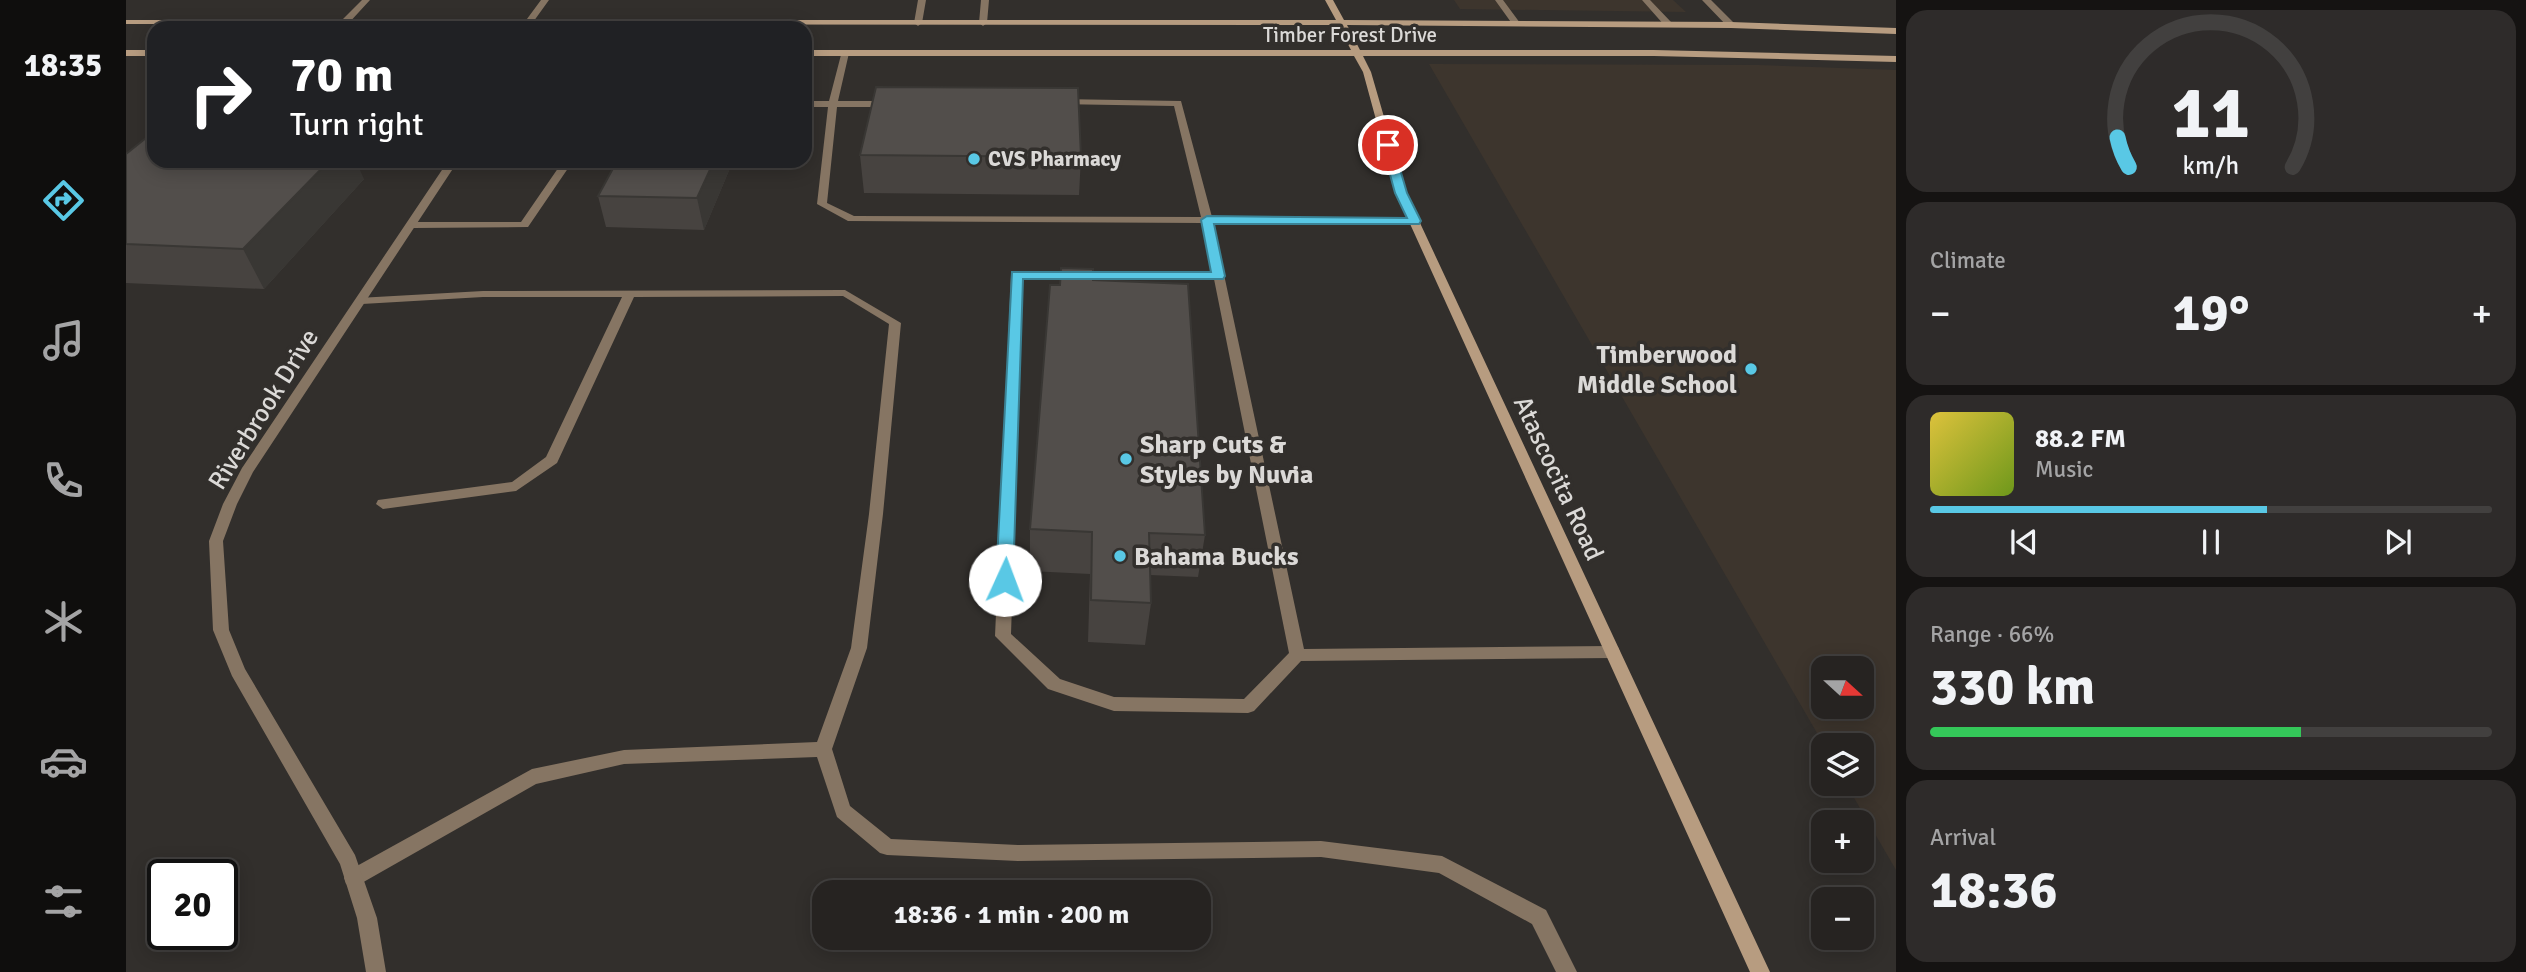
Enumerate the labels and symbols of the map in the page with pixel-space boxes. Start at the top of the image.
street label: Timber Forest Drive [1263,22,1437,48]
pin [1358,115,1418,175]
place label: CVS Pharmacy [988,146,1122,172]
marker: CVS Pharmacy [966,151,982,167]
street label: Riverbrook Drive [202,323,326,496]
place label: Timberwood Middle School [1577,339,1737,401]
marker: Timberwood Middle School [1743,361,1759,377]
street label: Atascocita Road [1506,391,1610,566]
place label: Sharp Cuts & Styles by Nuvia [1140,429,1313,491]
marker: Sharp Cuts & Styles by Nuvia [1118,451,1134,467]
place label: Bahama Bucks [1134,541,1299,573]
position arrow [968,543,1042,617]
marker: Bahama Bucks [1112,548,1128,564]
north arrow [1811,656,1874,719]
speed limit sign: 20 [147,859,238,950]

